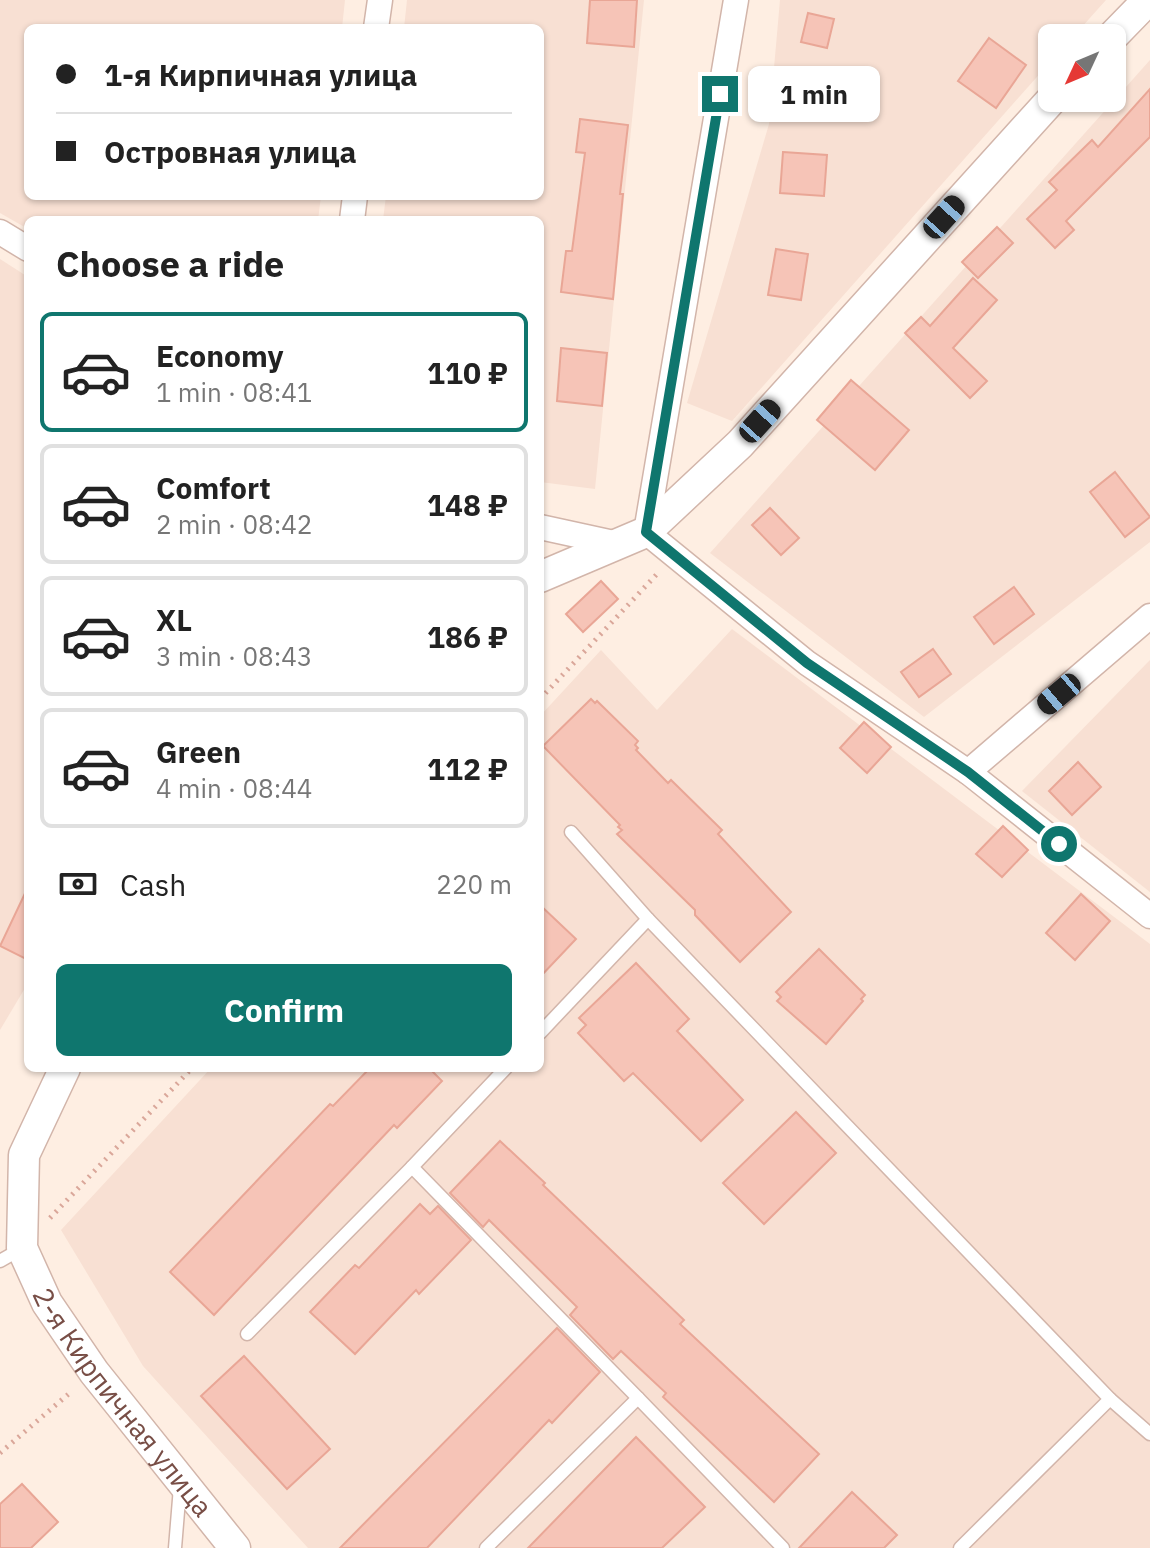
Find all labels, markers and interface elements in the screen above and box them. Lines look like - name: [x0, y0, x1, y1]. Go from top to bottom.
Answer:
- north arrow: [1038, 24, 1126, 112]
- map controls: [1038, 24, 1126, 112]
- text: 1-я Кирпичная улица: [104, 55, 417, 94]
- callout: 1 min: [748, 66, 880, 122]
- route end: [702, 76, 738, 112]
- text: 1 min: [780, 77, 848, 111]
- text: Островная улица: [104, 132, 357, 171]
- car: [919, 191, 969, 243]
- text: Choose a ride: [56, 240, 284, 287]
- icon: car: [60, 336, 132, 408]
- text: Economy: [156, 336, 284, 375]
- text: 110 ₽: [427, 353, 508, 392]
- text: 1 min · 08:41: [156, 375, 312, 409]
- car: [735, 395, 785, 447]
- icon: car: [60, 468, 132, 540]
- text: Comfort: [156, 468, 271, 507]
- text: 148 ₽: [427, 485, 508, 524]
- text: 2 min · 08:42: [156, 507, 312, 541]
- icon: car: [60, 600, 132, 672]
- text: XL: [156, 600, 192, 639]
- text: 186 ₽: [427, 617, 508, 656]
- text: 3 min · 08:43: [156, 639, 312, 673]
- car: [1033, 669, 1085, 719]
- icon: car: [60, 732, 132, 804]
- text: Green: [156, 732, 241, 771]
- text: 112 ₽: [427, 749, 508, 788]
- text: 4 min · 08:44: [156, 771, 312, 805]
- route start: [1041, 826, 1077, 862]
- icon: cash: [56, 862, 100, 906]
- text: Cash: [120, 865, 186, 904]
- text: 220 m: [436, 867, 512, 901]
- button: Confirm: [56, 964, 512, 1056]
- street label: 2-я Кирпичная улица: [24, 1281, 222, 1524]

